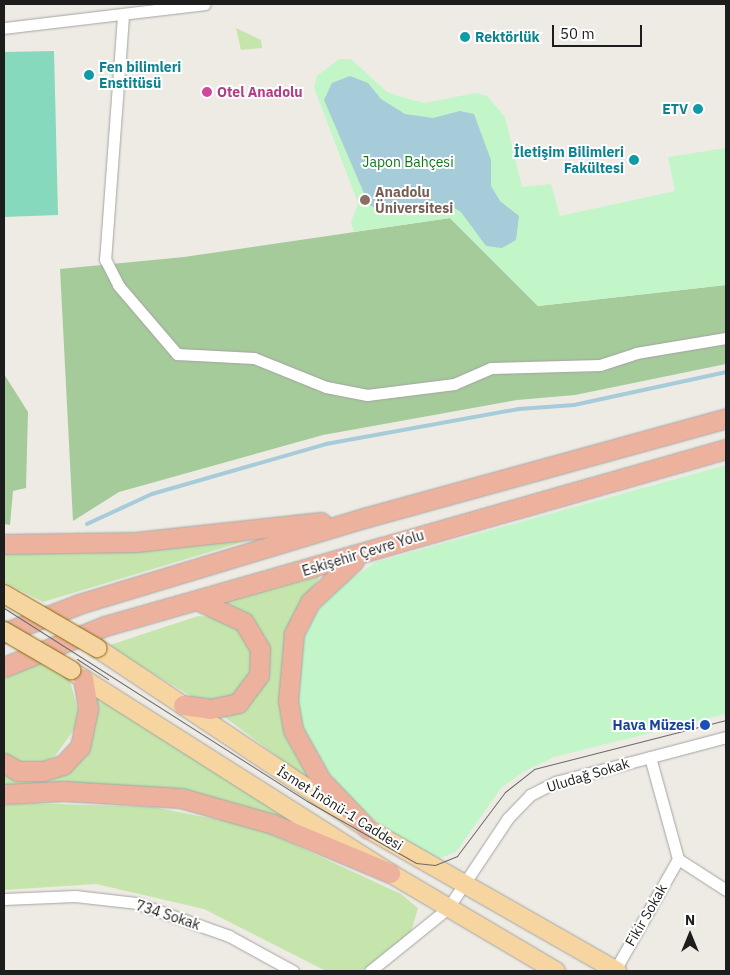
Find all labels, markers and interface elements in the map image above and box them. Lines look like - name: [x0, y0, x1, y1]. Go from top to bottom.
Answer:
- scale bar: [555, 15, 645, 47]
- text: 50 m: [560, 24, 595, 43]
- place label: Rektörlük: [475, 29, 540, 45]
- marker: Rektörlük: [459, 31, 471, 43]
- place label: Fen bilimleri Enstitüsü: [99, 59, 181, 92]
- marker: Fen bilimleri Enstitüsü: [83, 69, 95, 81]
- place label: Otel Anadolu: [217, 84, 303, 100]
- marker: Otel Anadolu: [201, 86, 213, 98]
- place label: ETV: [662, 101, 688, 117]
- marker: ETV: [692, 103, 704, 115]
- place label: İletişim Bilimleri Fakültesi: [514, 144, 624, 176]
- park label: Japon Bahçesi: [362, 154, 454, 170]
- marker: İletişim Bilimleri Fakültesi: [628, 154, 640, 166]
- place label: Anadolu Üniversitesi: [375, 184, 453, 216]
- marker: Anadolu Üniversitesi: [359, 194, 371, 206]
- street label: Eskişehir Çevre Yolu: [300, 526, 426, 580]
- place label: Hava Müzesi: [613, 717, 695, 733]
- marker: Hava Müzesi: [699, 719, 711, 731]
- street label: Uludağ Sokak: [545, 754, 631, 796]
- street label: İsmet İnönü-1 Caddesi: [274, 762, 406, 854]
- street label: Fikir Sokak: [622, 881, 670, 949]
- street label: 734 Sokak: [134, 897, 202, 933]
- north arrow: [665, 910, 715, 960]
- text: N: [685, 911, 695, 929]

